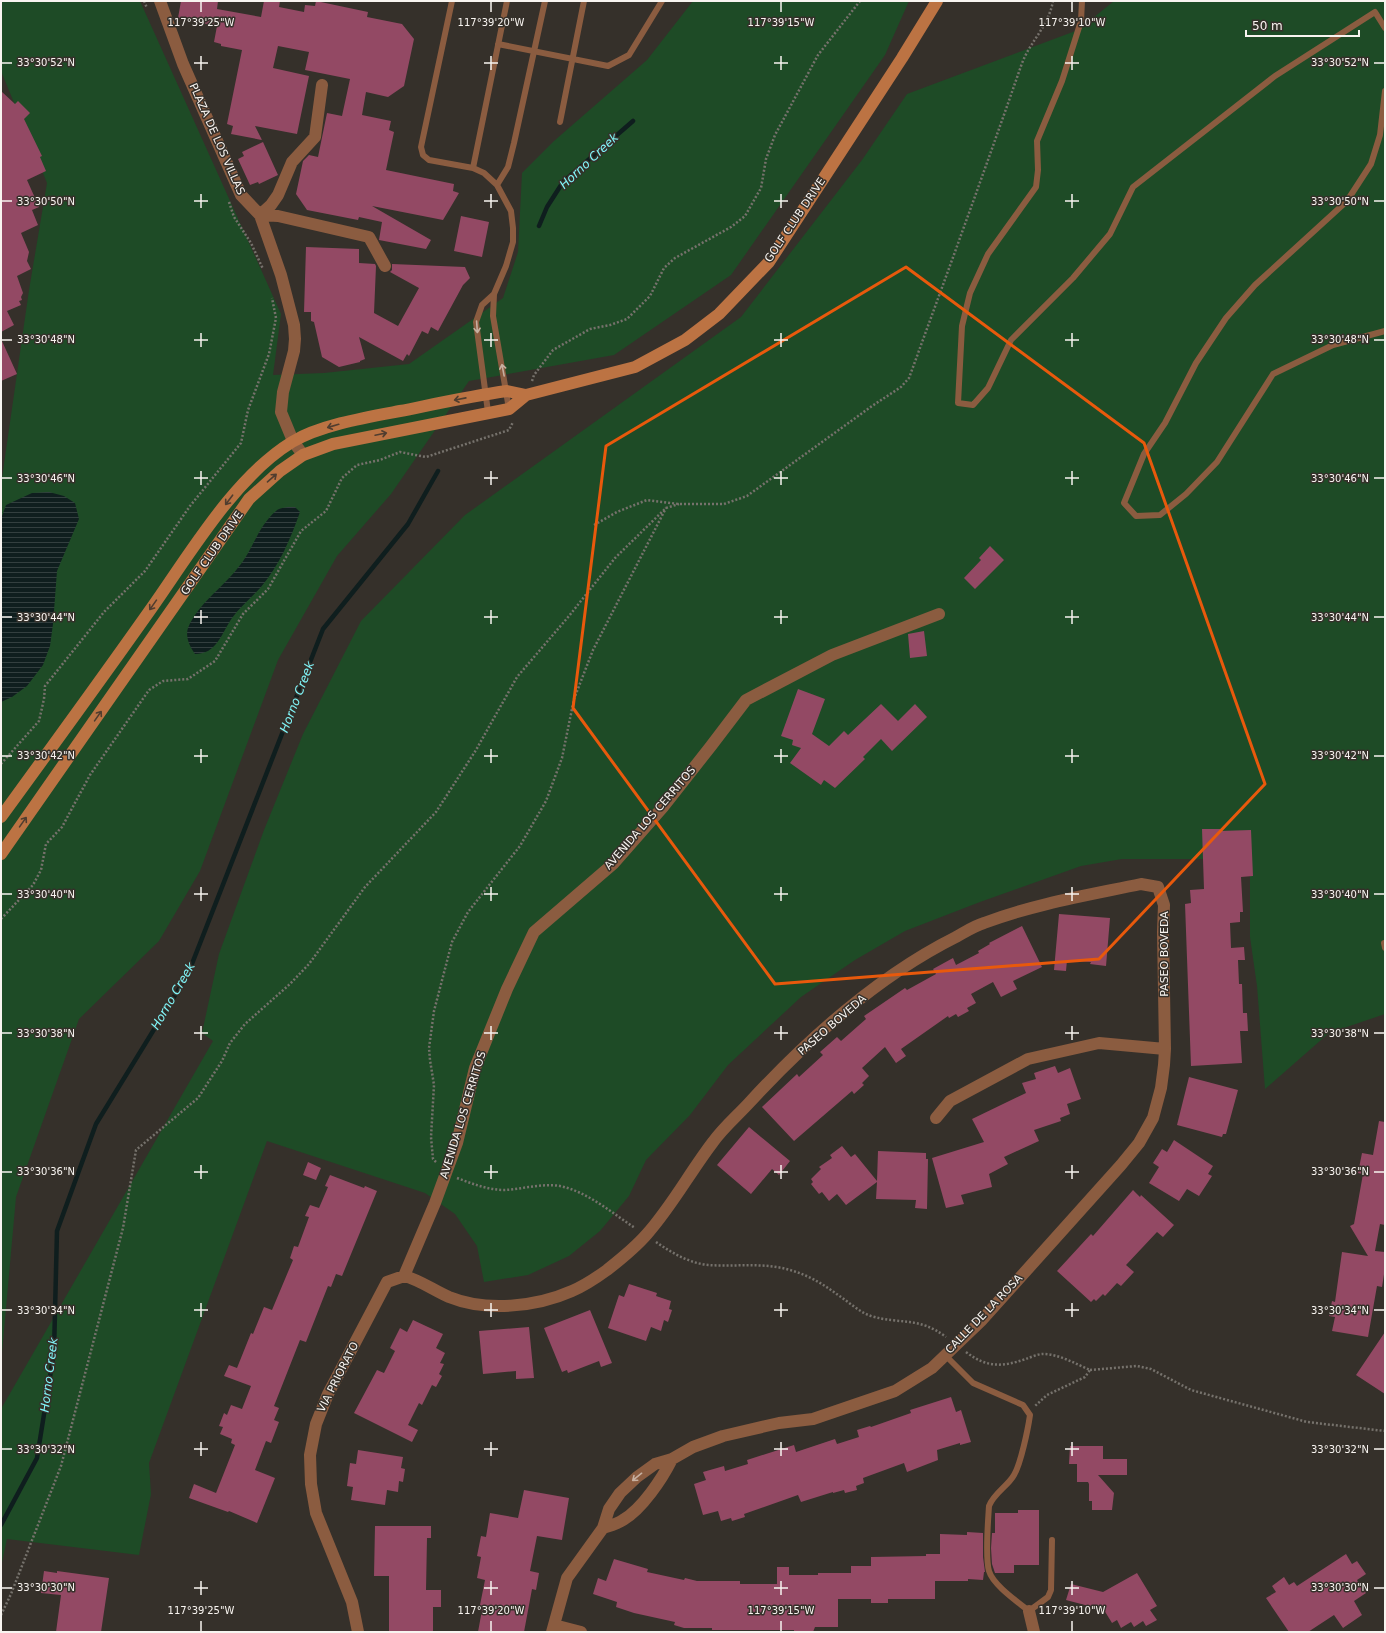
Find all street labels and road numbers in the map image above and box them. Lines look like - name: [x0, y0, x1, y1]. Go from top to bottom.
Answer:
- street label: PLAZA DE LOS VILLAS: [187, 81, 247, 197]
- street label: GOLF CLUB DRIVE: [762, 175, 828, 265]
- street label: GOLF CLUB DRIVE: [178, 509, 246, 597]
- street label: AVENIDA LOS CERRITOS: [602, 764, 698, 872]
- street label: PASEO BOVEDA: [1158, 911, 1171, 997]
- street label: PASEO BOVEDA: [795, 992, 869, 1058]
- street label: AVENIDA LOS CERRITOS: [437, 1050, 489, 1180]
- street label: CALLE DE LA ROSA: [943, 1271, 1026, 1356]
- street label: VIA PRIORATO: [315, 1339, 361, 1414]

